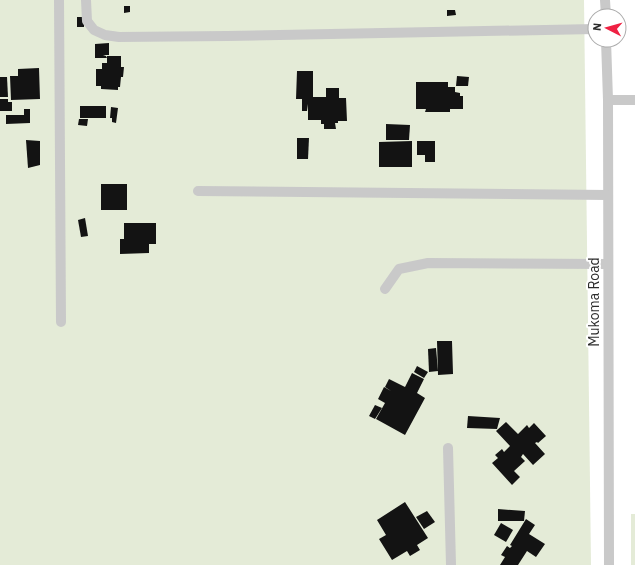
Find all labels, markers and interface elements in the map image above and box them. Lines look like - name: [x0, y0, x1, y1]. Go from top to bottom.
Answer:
- north arrow: [587, 8, 627, 48]
- text: N: [590, 22, 604, 32]
- street label: Mukoma Road: [585, 257, 603, 347]

